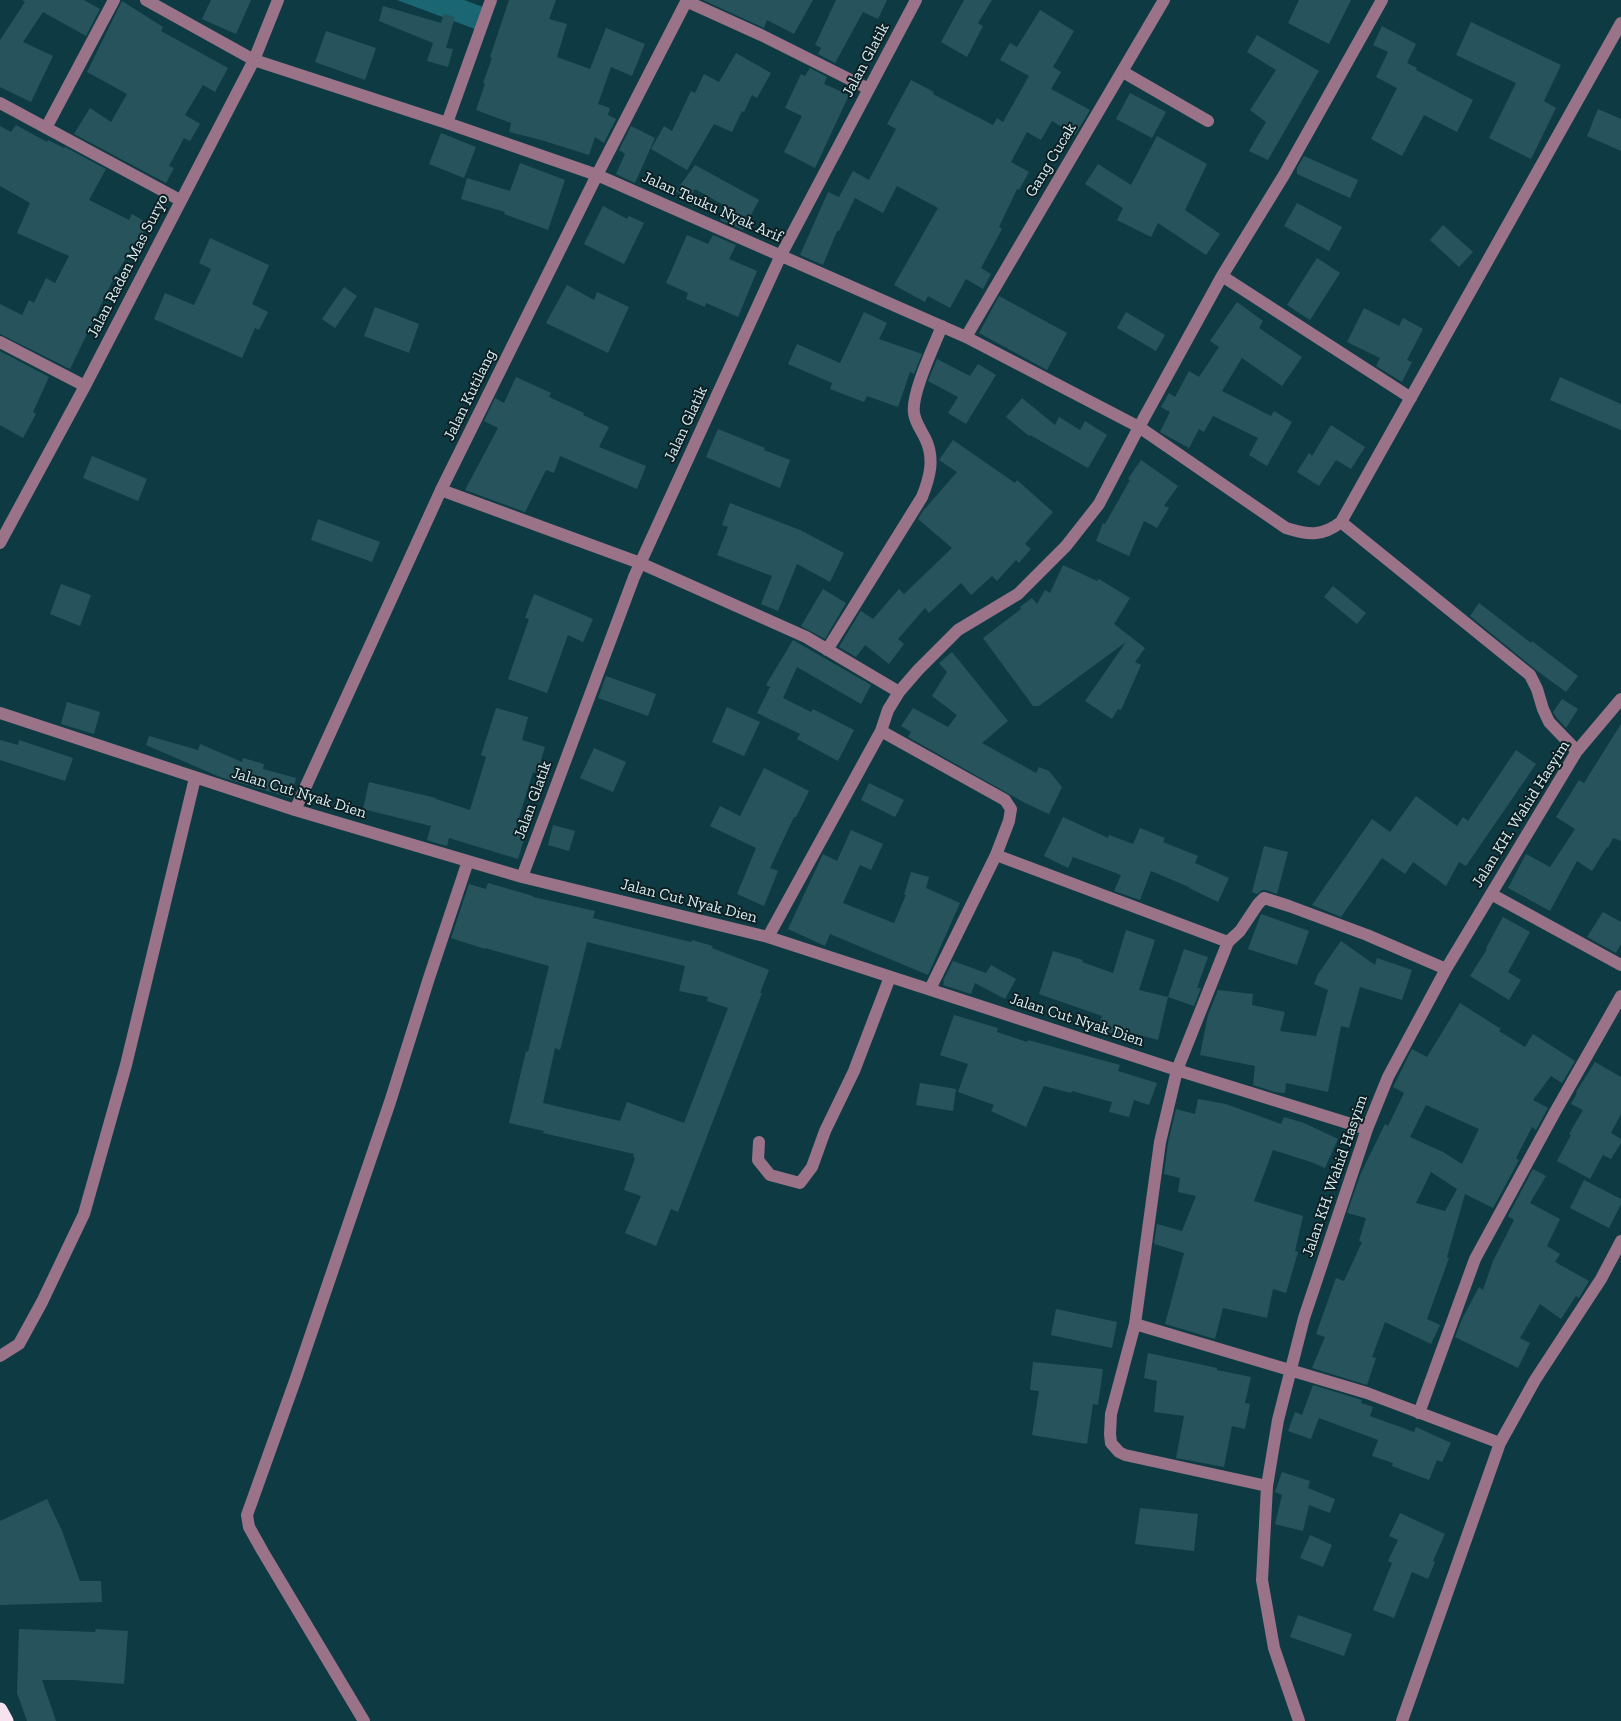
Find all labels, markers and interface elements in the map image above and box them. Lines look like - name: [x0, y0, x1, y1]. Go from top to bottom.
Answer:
- street label: Jalan Glatik: [838, 20, 894, 100]
- street label: Gang Cucak: [1021, 119, 1081, 201]
- street label: Jalan Teuku Nyak Arif: [639, 167, 785, 247]
- street label: Jalan Raden Mas Suryo: [83, 191, 173, 341]
- street label: Jalan Kutilang: [440, 346, 500, 444]
- street label: Jalan Glatik: [660, 383, 712, 465]
- street label: Jalan KH. Wahid Hasyim: [1468, 737, 1574, 891]
- street label: Jalan Glatik: [510, 759, 556, 841]
- street label: Jalan Cut Nyak Dien: [229, 763, 369, 823]
- street label: Jalan Cut Nyak Dien: [619, 875, 759, 927]
- street label: Jalan Cut Nyak Dien: [1008, 989, 1146, 1051]
- street label: Jalan KH. Wahid Hasyim: [1298, 1093, 1372, 1259]

